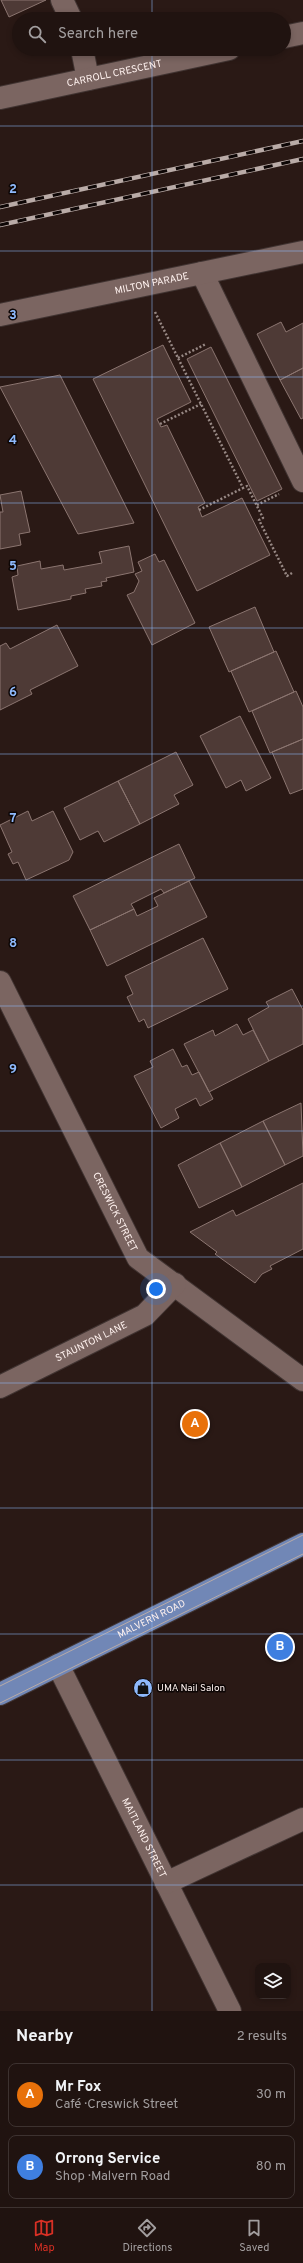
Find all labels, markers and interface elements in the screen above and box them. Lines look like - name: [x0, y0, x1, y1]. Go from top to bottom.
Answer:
- search box: [12, 12, 291, 56]
- icon: search: [26, 23, 48, 45]
- text: Search here: [58, 25, 138, 44]
- street label: CARROLL CRESCENT: [66, 57, 163, 90]
- text: 2: [9, 182, 17, 198]
- street label: MILTON PARADE: [114, 269, 190, 297]
- text: 3: [9, 308, 17, 324]
- text: 4: [9, 433, 17, 449]
- text: 5: [9, 559, 17, 575]
- text: 6: [9, 685, 17, 701]
- text: 7: [10, 811, 17, 827]
- text: 8: [9, 936, 17, 952]
- text: 9: [9, 1062, 17, 1078]
- street label: CRESWICK STREET: [90, 1170, 140, 1254]
- your location: [146, 1279, 166, 1299]
- street label: STAUNTON LANE: [53, 1318, 129, 1365]
- pin: A: [182, 1409, 208, 1439]
- street label: MALVERN ROAD: [115, 1597, 188, 1641]
- pin: B: [267, 1632, 293, 1662]
- shop icon: UMA Nail Salon: [132, 1677, 154, 1699]
- place label: UMA Nail Salon: [157, 1682, 225, 1695]
- street label: MAITLAND STREET: [119, 1796, 169, 1880]
- map controls: [255, 1963, 291, 1999]
- button: layers: [255, 1963, 291, 1999]
- text: Nearby: [16, 2026, 73, 2048]
- text: 2 results: [237, 2029, 287, 2045]
- text: Mr Fox: [55, 2078, 101, 2097]
- text: A: [25, 2087, 35, 2103]
- text: 30 m: [256, 2087, 286, 2103]
- text: Café · Creswick Street: [55, 2097, 178, 2113]
- text: Orrong Service: [55, 2150, 160, 2169]
- text: B: [26, 2159, 34, 2175]
- text: 80 m: [256, 2159, 286, 2175]
- text: Shop · Malvern Road: [55, 2169, 170, 2185]
- tab: Map: [33, 2217, 55, 2255]
- tab: Directions: [122, 2217, 172, 2255]
- tab: Saved: [239, 2217, 270, 2255]

